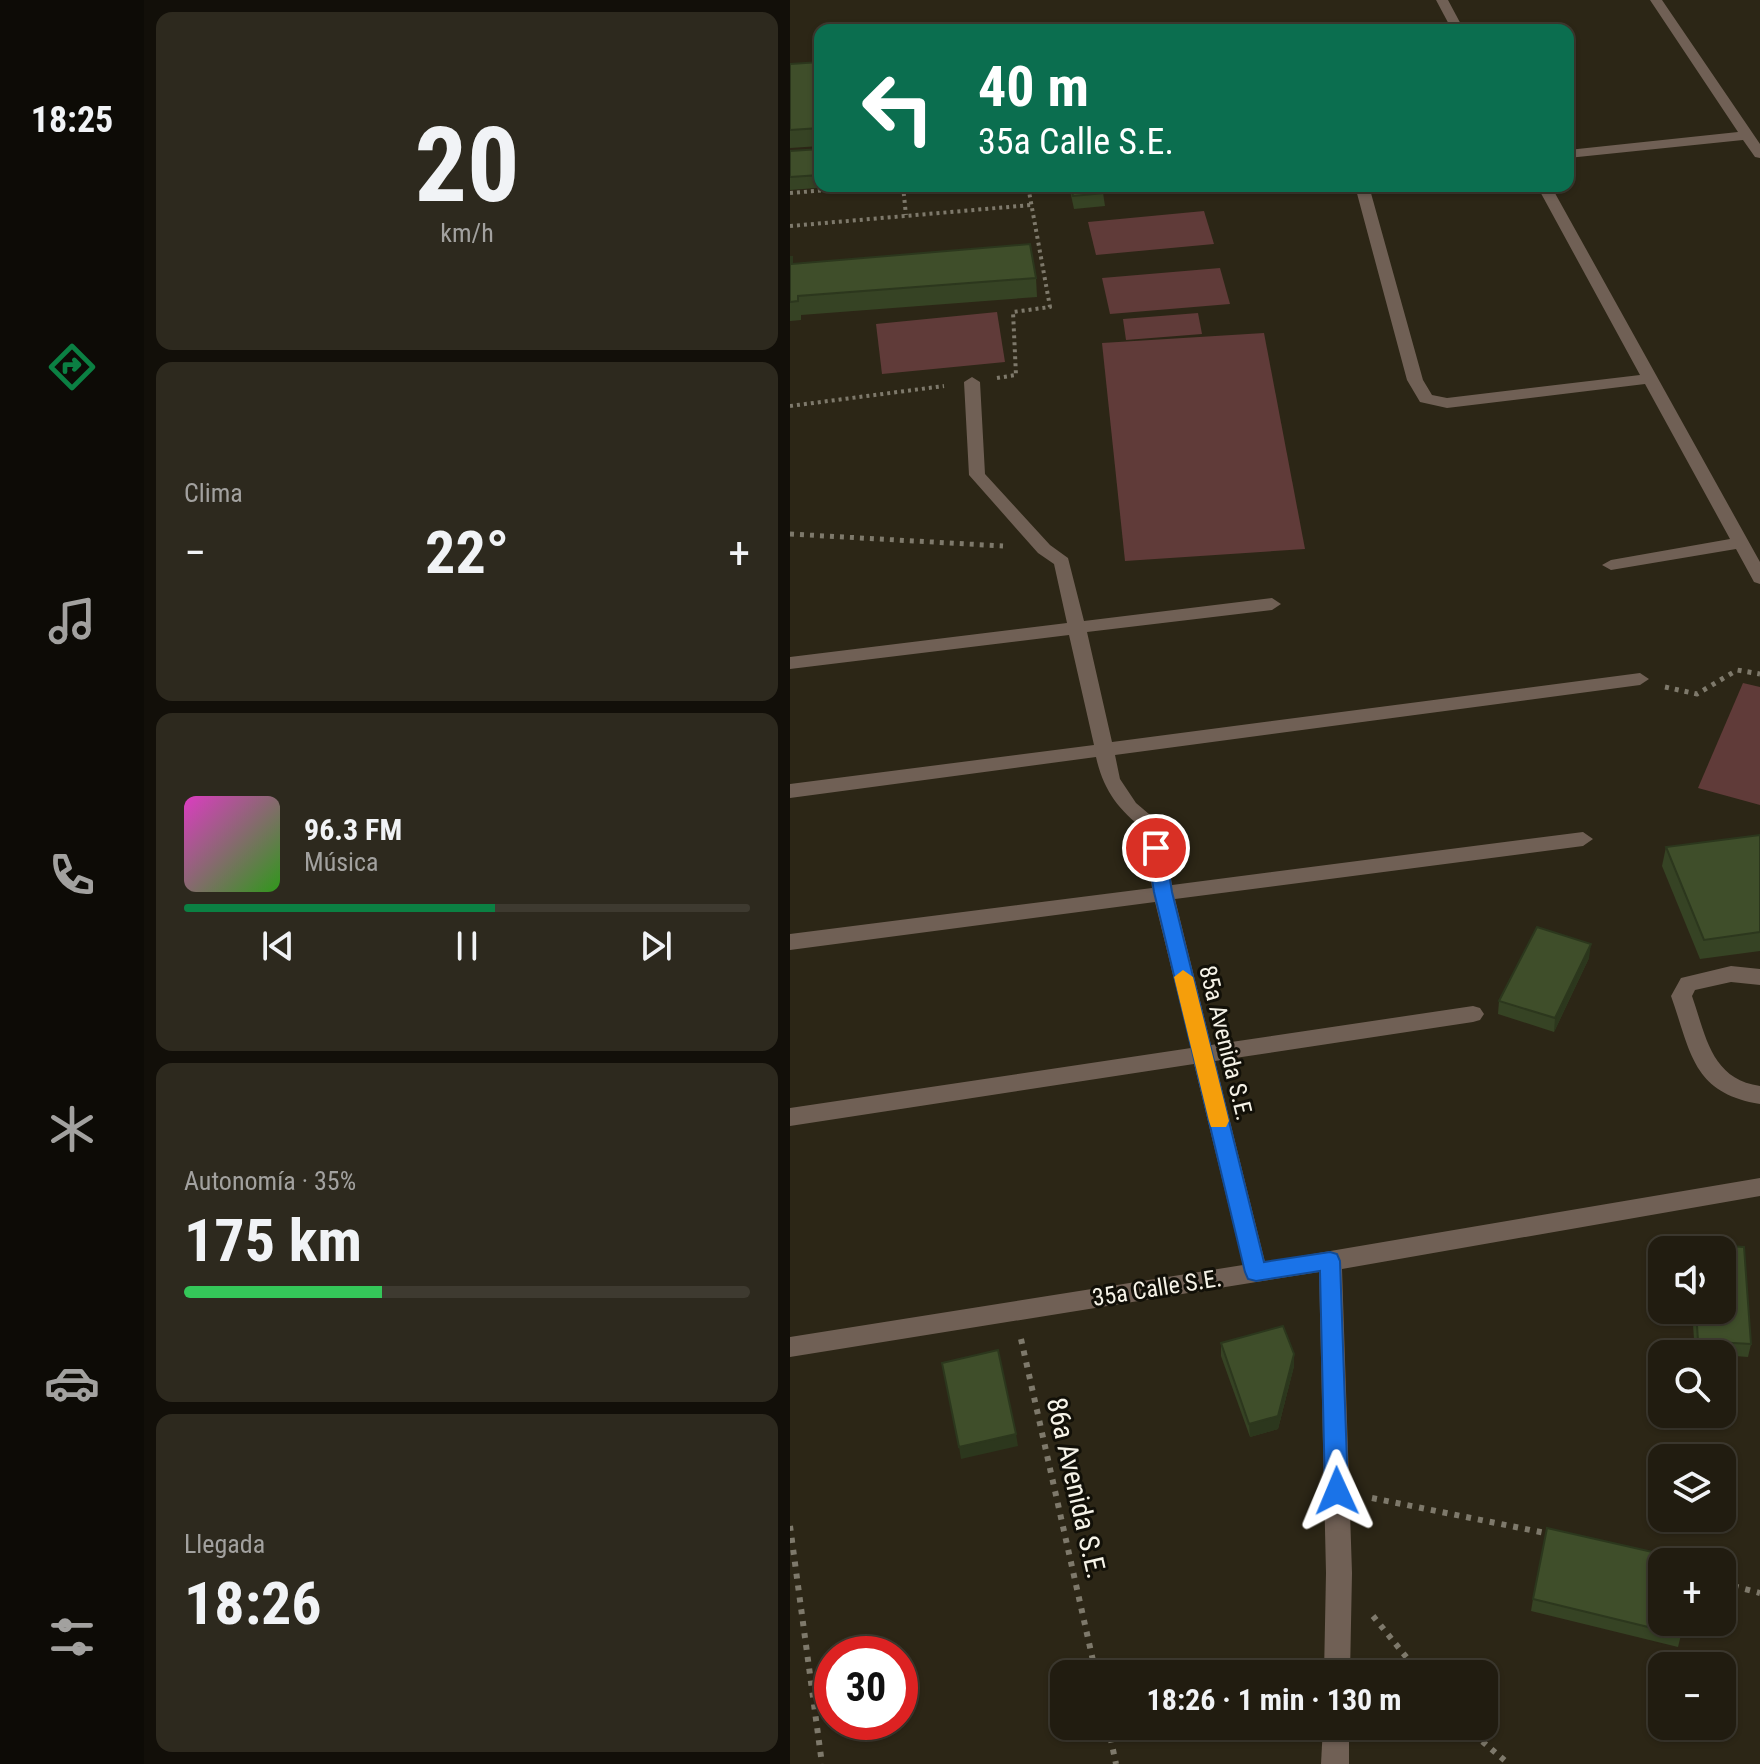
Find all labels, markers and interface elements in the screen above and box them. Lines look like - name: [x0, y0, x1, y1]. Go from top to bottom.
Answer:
- text: 40 m: [978, 54, 1089, 120]
- icon: left: [846, 56, 950, 160]
- text: 18:25: [31, 99, 113, 141]
- text: 20: [414, 105, 520, 226]
- text: 35a Calle S.E.: [978, 121, 1174, 163]
- text: km/h: [440, 218, 494, 248]
- icon: directions: [44, 339, 100, 395]
- text: Clima: [184, 478, 243, 508]
- text: 22°: [425, 517, 509, 588]
- text: −: [184, 527, 206, 579]
- text: +: [728, 527, 750, 579]
- icon: music: [44, 593, 100, 649]
- text: 96.3 FM: [304, 812, 402, 847]
- pin: [1122, 814, 1190, 882]
- icon: arrive: [1134, 826, 1178, 870]
- icon: phone: [44, 847, 100, 903]
- text: Música: [304, 847, 379, 877]
- icon: previous: [256, 924, 300, 968]
- icon: pause: [445, 924, 489, 968]
- icon: next: [634, 924, 678, 968]
- street label: 85a Avenida S.E.: [1193, 963, 1259, 1123]
- icon: climate: [44, 1101, 100, 1157]
- text: Autonomía · 35%: [184, 1166, 356, 1196]
- text: 175 km: [184, 1205, 362, 1276]
- map controls: [1648, 1236, 1736, 1740]
- button: sound: [1648, 1236, 1736, 1324]
- street label: 35a Calle S.E.: [1090, 1264, 1224, 1312]
- button: search: [1648, 1340, 1736, 1428]
- icon: car: [44, 1355, 100, 1411]
- street label: 86a Avenida S.E.: [1040, 1394, 1113, 1582]
- button: layers: [1648, 1444, 1736, 1532]
- position arrow: [1295, 1449, 1379, 1533]
- text: Llegada: [184, 1529, 265, 1559]
- button: +: [1648, 1548, 1736, 1636]
- text: 18:26: [184, 1568, 322, 1639]
- icon: filters: [44, 1609, 100, 1665]
- speed limit sign: 30: [814, 1636, 918, 1740]
- button: −: [1648, 1652, 1736, 1740]
- text: 18:26 · 1 min · 130 m: [1147, 1682, 1401, 1717]

